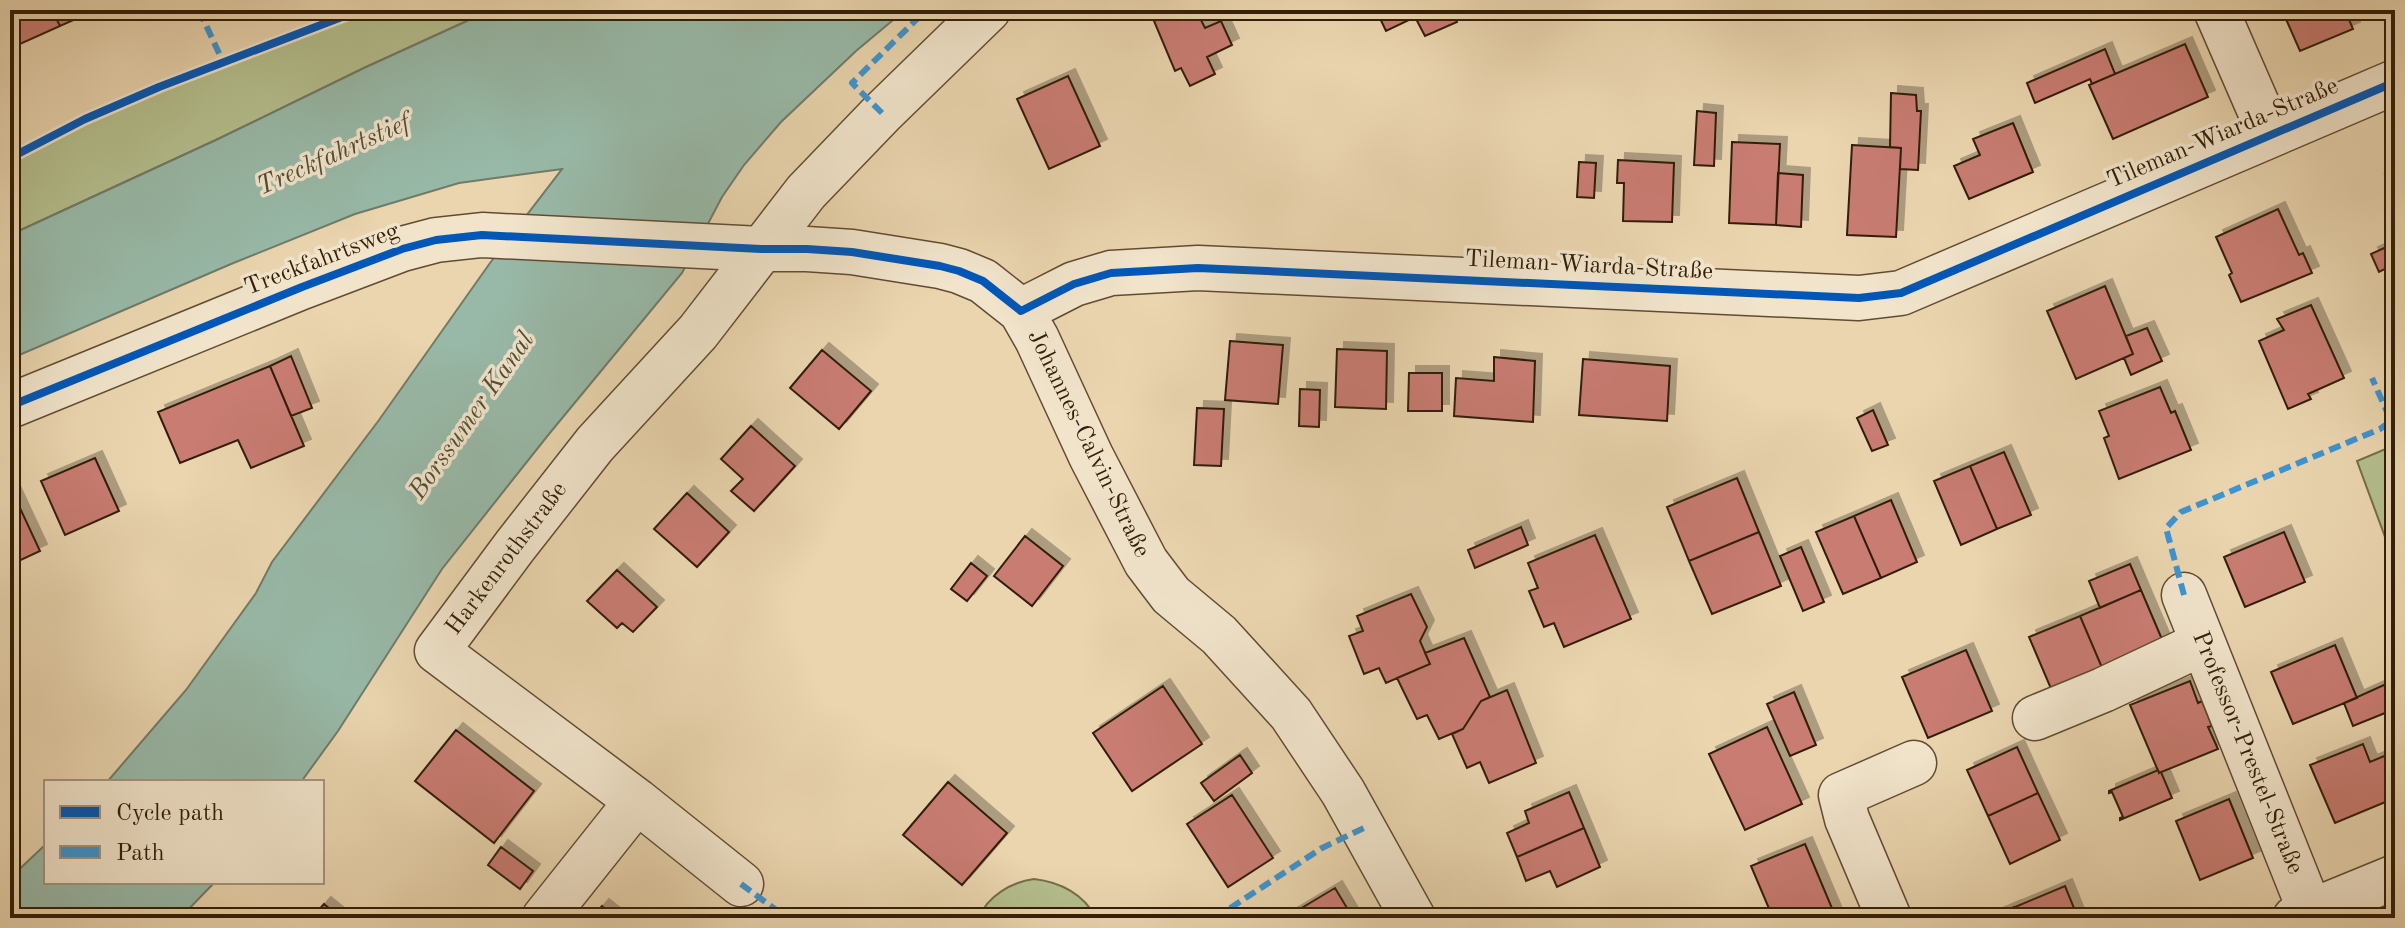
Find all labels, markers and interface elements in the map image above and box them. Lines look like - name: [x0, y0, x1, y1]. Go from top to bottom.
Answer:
- street label: Tileman-Wiarda-Straße: [2104, 74, 2342, 194]
- water label: Treckfahrtstief: [253, 108, 419, 201]
- street label: Treckfahrtsweg: [241, 219, 403, 301]
- street label: Tileman-Wiarda-Straße: [1464, 248, 1714, 284]
- street label: Johannes-Calvin-Straße: [1022, 326, 1154, 562]
- water label: Borssumer Kanal: [404, 327, 540, 505]
- street label: Harkenrothstraße: [442, 478, 572, 640]
- street label: Professor-Prestel-Straße: [2187, 628, 2307, 878]
- legend: [44, 780, 324, 884]
- text: Cycle path: [116, 802, 224, 826]
- text: Path: [116, 842, 165, 866]

